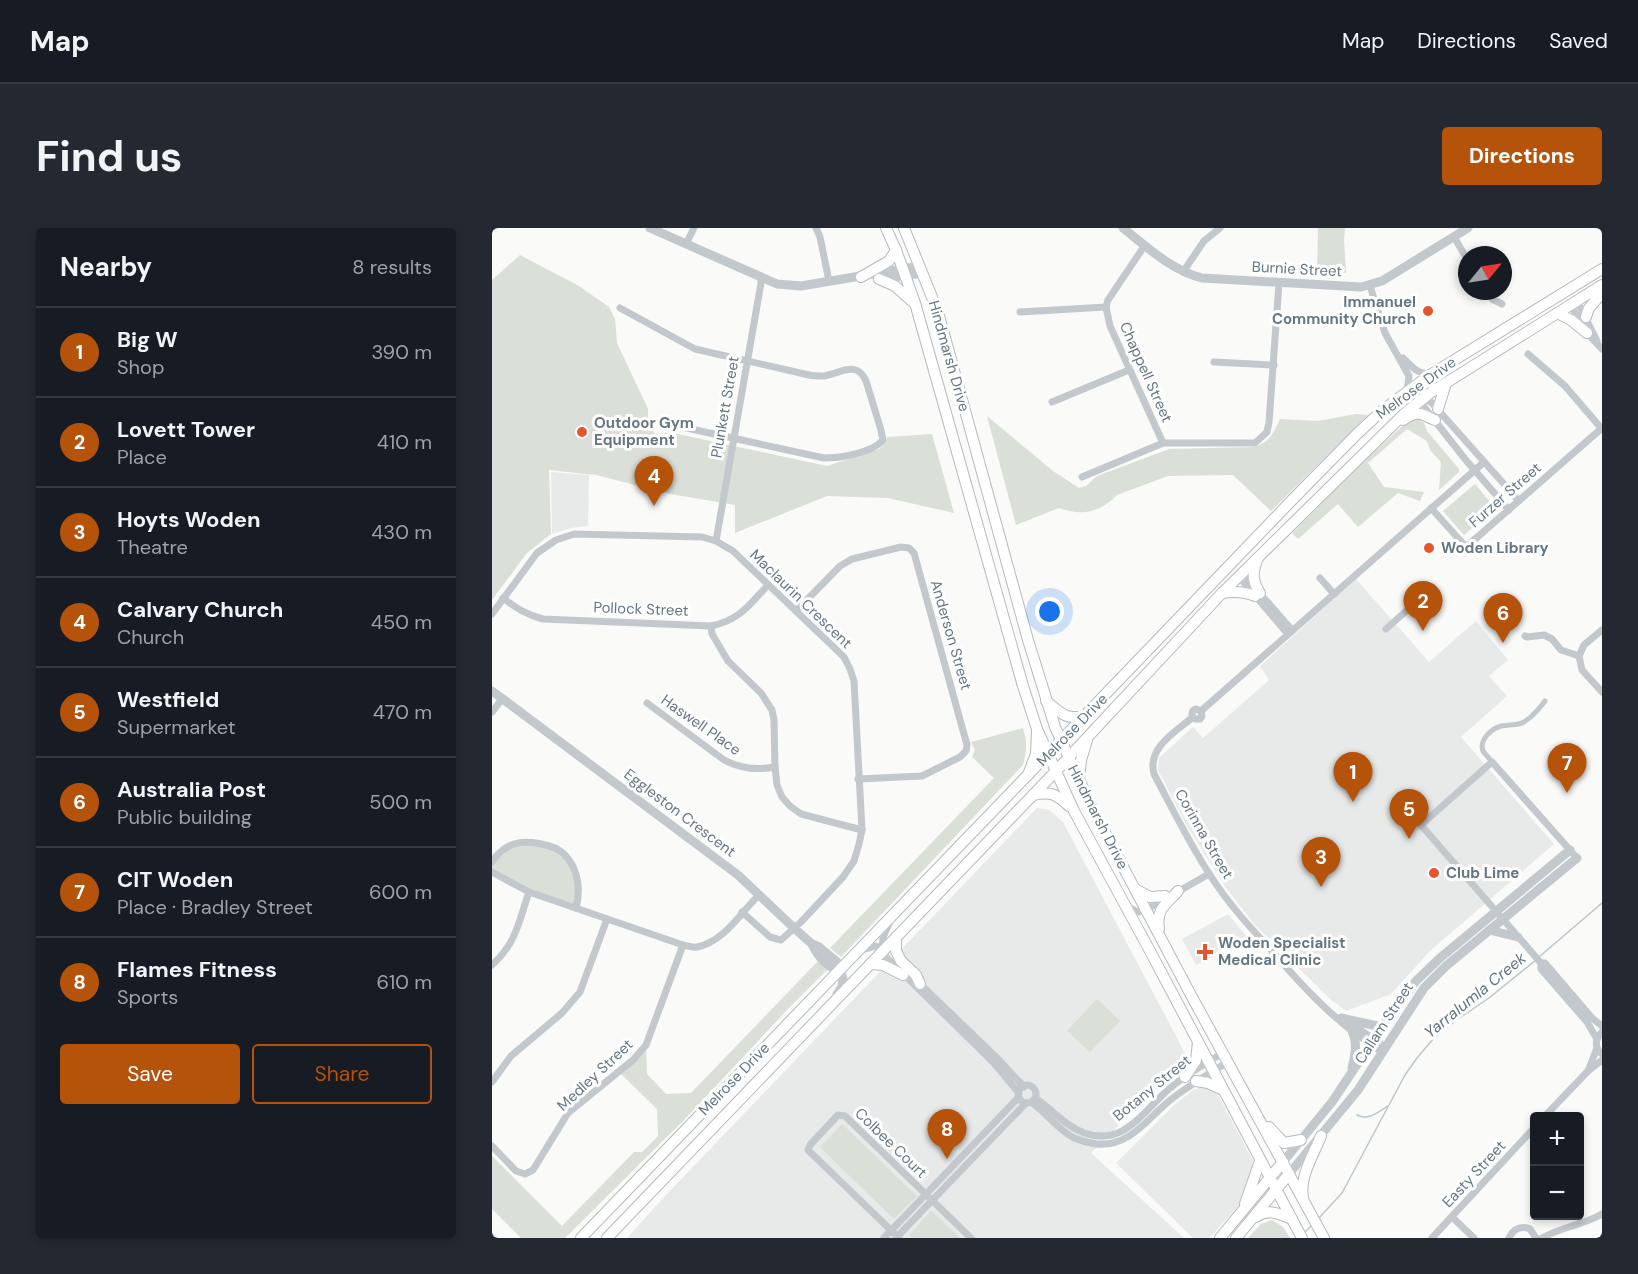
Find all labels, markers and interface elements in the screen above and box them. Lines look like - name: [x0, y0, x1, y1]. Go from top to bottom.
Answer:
- text: Map: [30, 23, 90, 60]
- text: Map: [1342, 27, 1384, 55]
- text: Directions: [1417, 27, 1516, 55]
- text: Saved: [1549, 27, 1608, 55]
- button: Directions: [1442, 127, 1602, 185]
- text: Find us: [36, 129, 182, 184]
- north arrow: [1458, 246, 1512, 300]
- text: Nearby: [60, 250, 152, 284]
- text: 8 results: [352, 254, 432, 280]
- street label: Burnie Street: [1251, 257, 1343, 281]
- place label: Immanuel Community Church: [1272, 292, 1416, 329]
- street label: Hindmarsh Drive: [924, 298, 974, 414]
- marker: Immanuel Community Church: [1421, 304, 1435, 318]
- street label: Chappell Street: [1115, 319, 1177, 426]
- text: Big W: [117, 325, 178, 354]
- text: 1: [76, 339, 83, 365]
- text: 390 m: [371, 339, 432, 365]
- street label: Melrose Drive: [1372, 352, 1460, 424]
- text: Shop: [117, 354, 164, 380]
- street label: Plunkett Street: [706, 355, 744, 459]
- place label: Outdoor Gym Equipment: [594, 413, 694, 450]
- text: Lovett Tower: [117, 415, 255, 444]
- marker: Outdoor Gym Equipment: [575, 425, 589, 439]
- text: 2: [74, 429, 85, 455]
- text: 410 m: [377, 429, 432, 455]
- text: Place: [117, 444, 167, 470]
- pin: 4: [634, 456, 674, 506]
- street label: Furzer Street: [1465, 458, 1545, 532]
- text: Hoyts Woden: [117, 505, 261, 534]
- text: 3: [73, 519, 86, 545]
- text: 430 m: [371, 519, 432, 545]
- text: Theatre: [117, 534, 188, 560]
- place label: Woden Library: [1441, 538, 1549, 558]
- marker: Woden Library: [1422, 541, 1436, 555]
- street label: Maclaurin Crescent: [746, 545, 857, 653]
- street label: Anderson Street: [926, 578, 976, 692]
- pin: 2: [1404, 582, 1442, 631]
- pin: 6: [1484, 594, 1522, 643]
- text: Calvary Church: [117, 595, 283, 624]
- street label: Pollock Street: [593, 597, 689, 621]
- your location: [1035, 597, 1064, 626]
- text: 4: [73, 609, 86, 635]
- text: 450 m: [371, 609, 432, 635]
- text: Church: [117, 624, 184, 650]
- text: Westfield: [117, 685, 219, 714]
- street label: Melrose Drive: [1032, 689, 1112, 771]
- street label: Haswell Place: [657, 690, 745, 760]
- text: 5: [73, 699, 86, 725]
- text: 470 m: [373, 699, 432, 725]
- text: Supermarket: [117, 714, 236, 740]
- pin: 7: [1548, 744, 1586, 793]
- pin: 1: [1334, 752, 1372, 802]
- street label: Hindmarsh Drive: [1063, 761, 1133, 873]
- street label: Eggleston Crescent: [620, 764, 740, 862]
- text: Australia Post: [117, 775, 266, 804]
- street label: Corinna Street: [1170, 785, 1238, 883]
- text: 6: [73, 789, 86, 815]
- text: 500 m: [369, 789, 432, 815]
- pin: 5: [1390, 790, 1428, 839]
- text: Public building: [117, 804, 252, 830]
- pin: 3: [1302, 838, 1340, 887]
- place label: Club Lime: [1446, 863, 1519, 883]
- text: CIT Woden: [117, 865, 233, 894]
- marker: Club Lime: [1427, 866, 1441, 880]
- text: 7: [74, 879, 85, 905]
- text: 600 m: [369, 879, 432, 905]
- text: Place · Bradley Street: [117, 894, 313, 920]
- place label: Woden Specialist Medical Clinic: [1218, 933, 1346, 970]
- marker: Woden Specialist Medical Clinic: [1196, 943, 1214, 961]
- water label: Yarralumla Creek: [1420, 947, 1531, 1043]
- text: Flames Fitness: [117, 955, 277, 984]
- text: 8: [73, 969, 86, 995]
- text: 610 m: [376, 969, 432, 995]
- street label: Callam Street: [1350, 978, 1418, 1068]
- text: Sports: [117, 984, 178, 1010]
- street label: Medley Street: [553, 1035, 637, 1115]
- street label: Melrose Drive: [694, 1038, 774, 1120]
- button: Save: [60, 1044, 240, 1104]
- button: Share: [252, 1044, 432, 1104]
- street label: Botany Street: [1109, 1050, 1195, 1126]
- street label: Colbee Court: [851, 1103, 932, 1183]
- pin: 8: [928, 1110, 966, 1159]
- map controls: [1530, 1112, 1584, 1220]
- button: +: [1530, 1112, 1584, 1166]
- street label: Easty Street: [1438, 1136, 1510, 1212]
- button: −: [1530, 1166, 1584, 1220]

